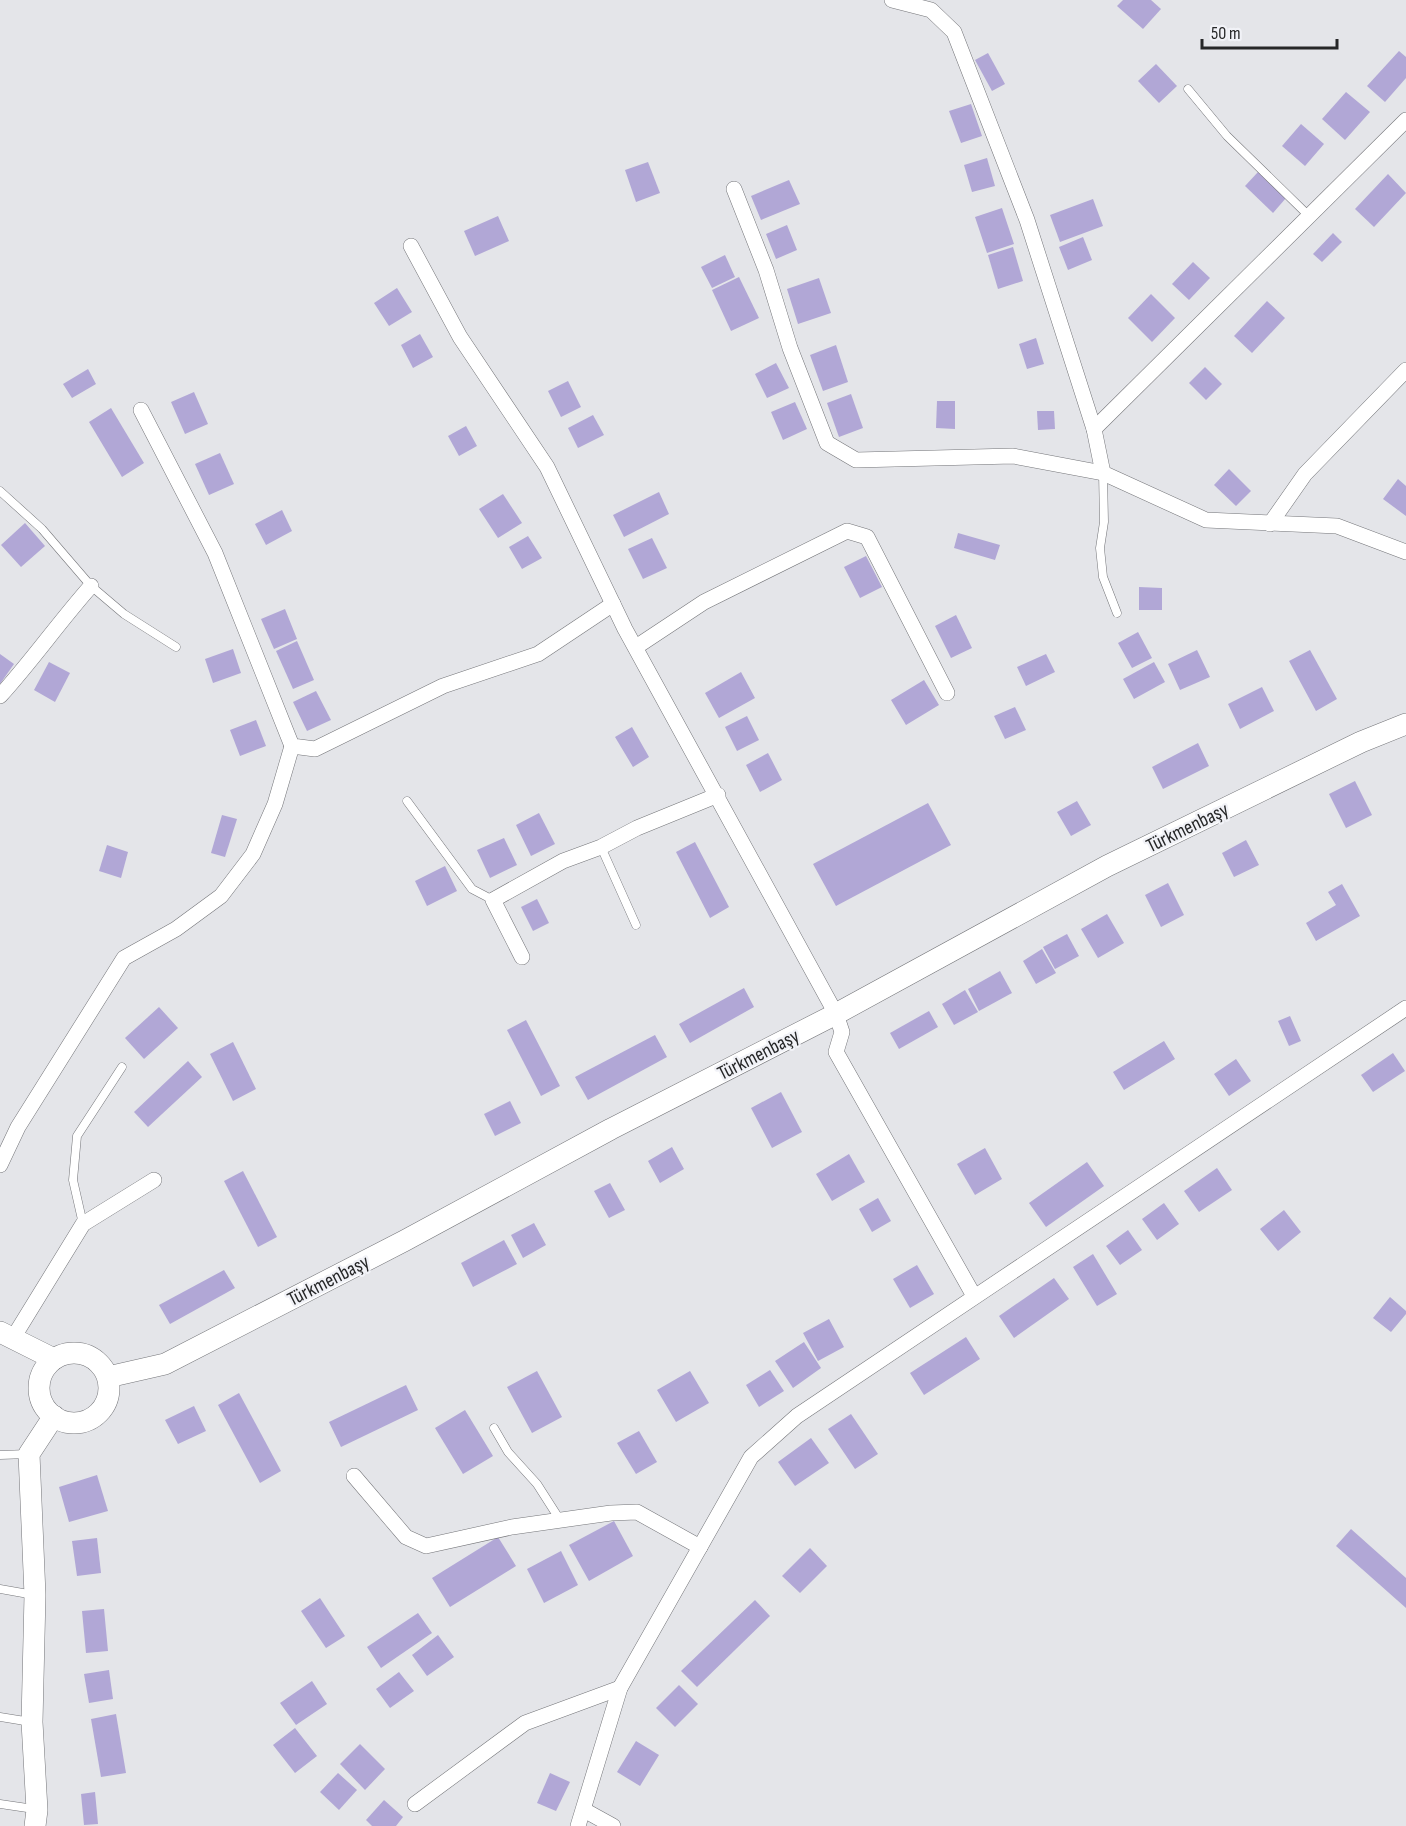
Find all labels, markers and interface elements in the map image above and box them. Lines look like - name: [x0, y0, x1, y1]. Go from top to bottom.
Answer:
- scale bar: [1202, 12, 1337, 50]
- text: 50 m: [1211, 23, 1241, 44]
- street label: Türkmenbaşy: [1142, 798, 1233, 858]
- street label: Türkmenbaşy: [713, 1024, 804, 1086]
- street label: Türkmenbaşy: [283, 1250, 374, 1312]

